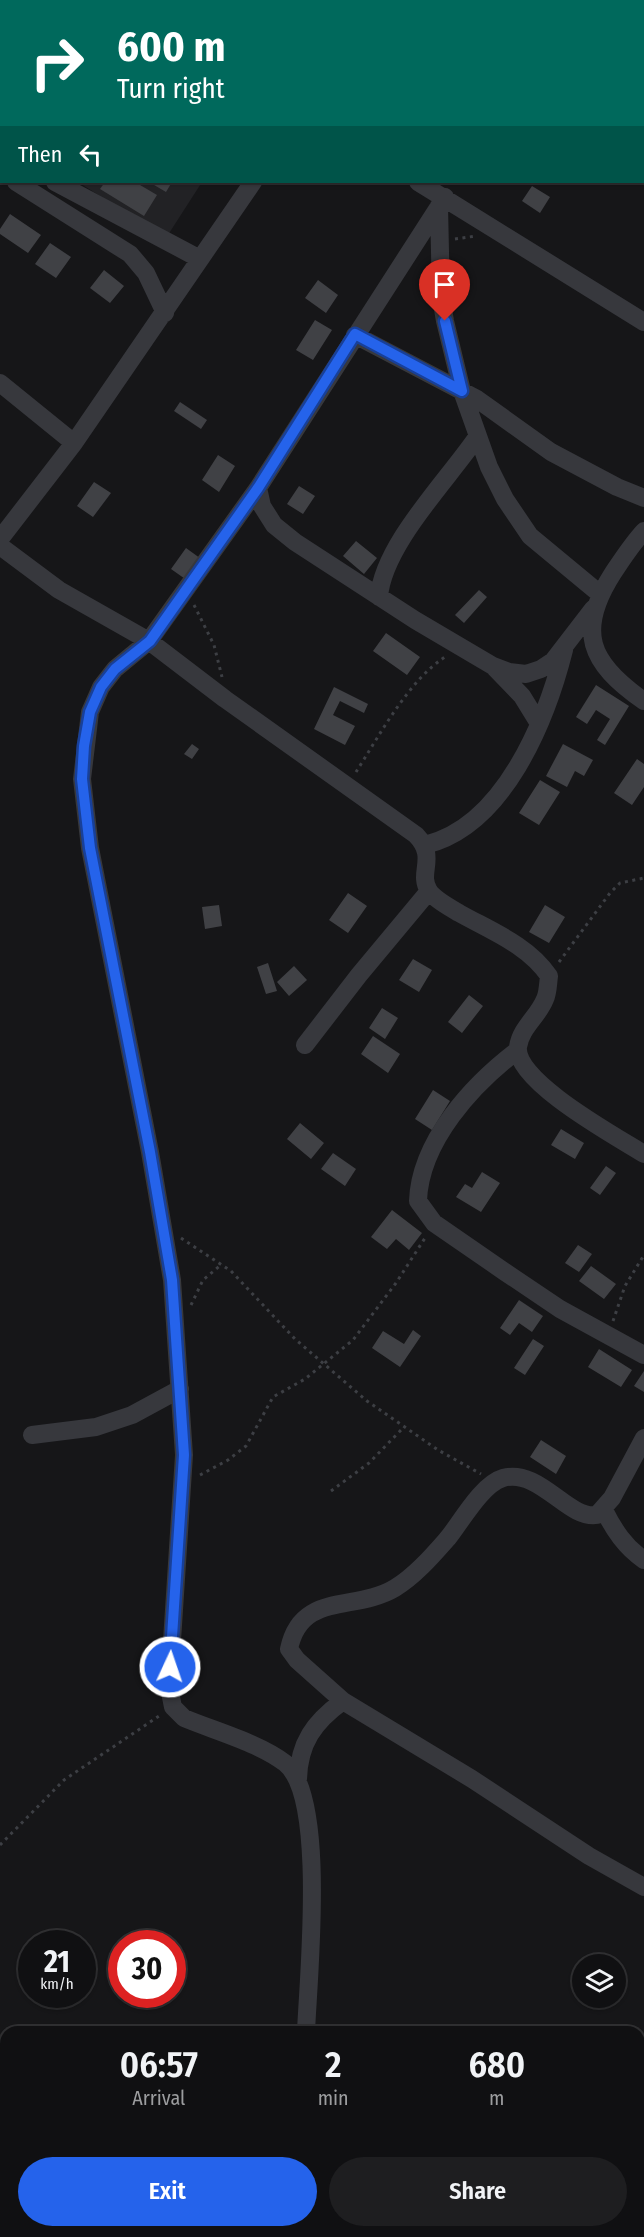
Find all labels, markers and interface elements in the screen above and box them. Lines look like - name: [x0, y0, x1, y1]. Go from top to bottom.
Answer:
- text: 600 m: [117, 22, 226, 72]
- icon: right: [18, 24, 96, 102]
- text: Turn right: [117, 73, 225, 105]
- icon: left: [74, 138, 107, 171]
- text: Then: [18, 141, 62, 168]
- pin: [419, 259, 470, 321]
- icon: arrive: [428, 268, 461, 301]
- position arrow: [138, 1635, 202, 1699]
- speed limit sign: 30: [108, 1930, 186, 2008]
- text: 21: [44, 1944, 70, 1980]
- map controls: [572, 1954, 626, 2008]
- button: layers: [572, 1954, 626, 2008]
- text: km/h: [40, 1975, 74, 1993]
- text: 06:57: [120, 2043, 198, 2087]
- text: 2: [325, 2043, 341, 2087]
- text: 680: [468, 2043, 525, 2087]
- text: Arrival: [132, 2086, 185, 2110]
- text: min: [318, 2086, 349, 2110]
- text: m: [489, 2086, 504, 2110]
- button: Exit: [18, 2157, 317, 2226]
- button: Share: [329, 2157, 627, 2226]

